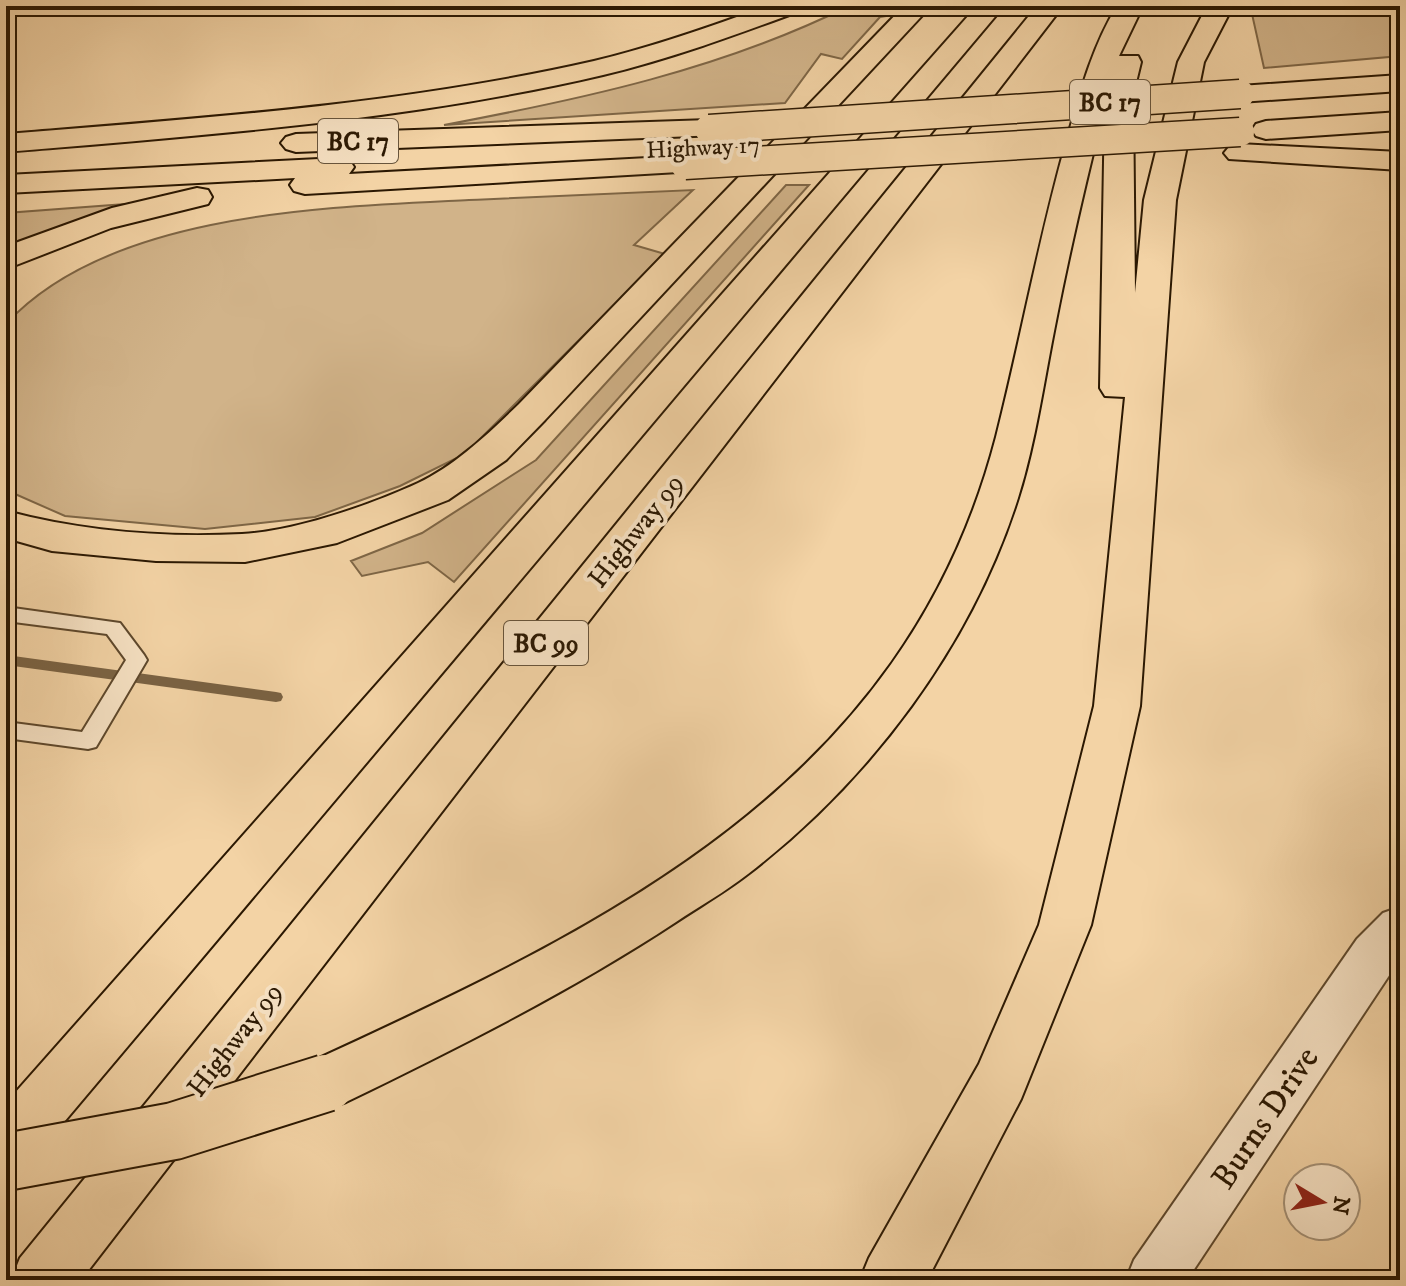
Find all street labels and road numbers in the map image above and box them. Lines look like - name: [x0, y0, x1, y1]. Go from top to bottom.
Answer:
- road number: BC 17: [1070, 80, 1150, 124]
- road number: BC 17: [318, 119, 398, 163]
- street label: Highway 17: [645, 130, 761, 166]
- street label: Highway 99: [581, 467, 692, 595]
- road number: BC 99: [504, 621, 588, 665]
- street label: Highway 99: [180, 976, 291, 1104]
- street label: Burns Drive: [1203, 1039, 1329, 1197]

